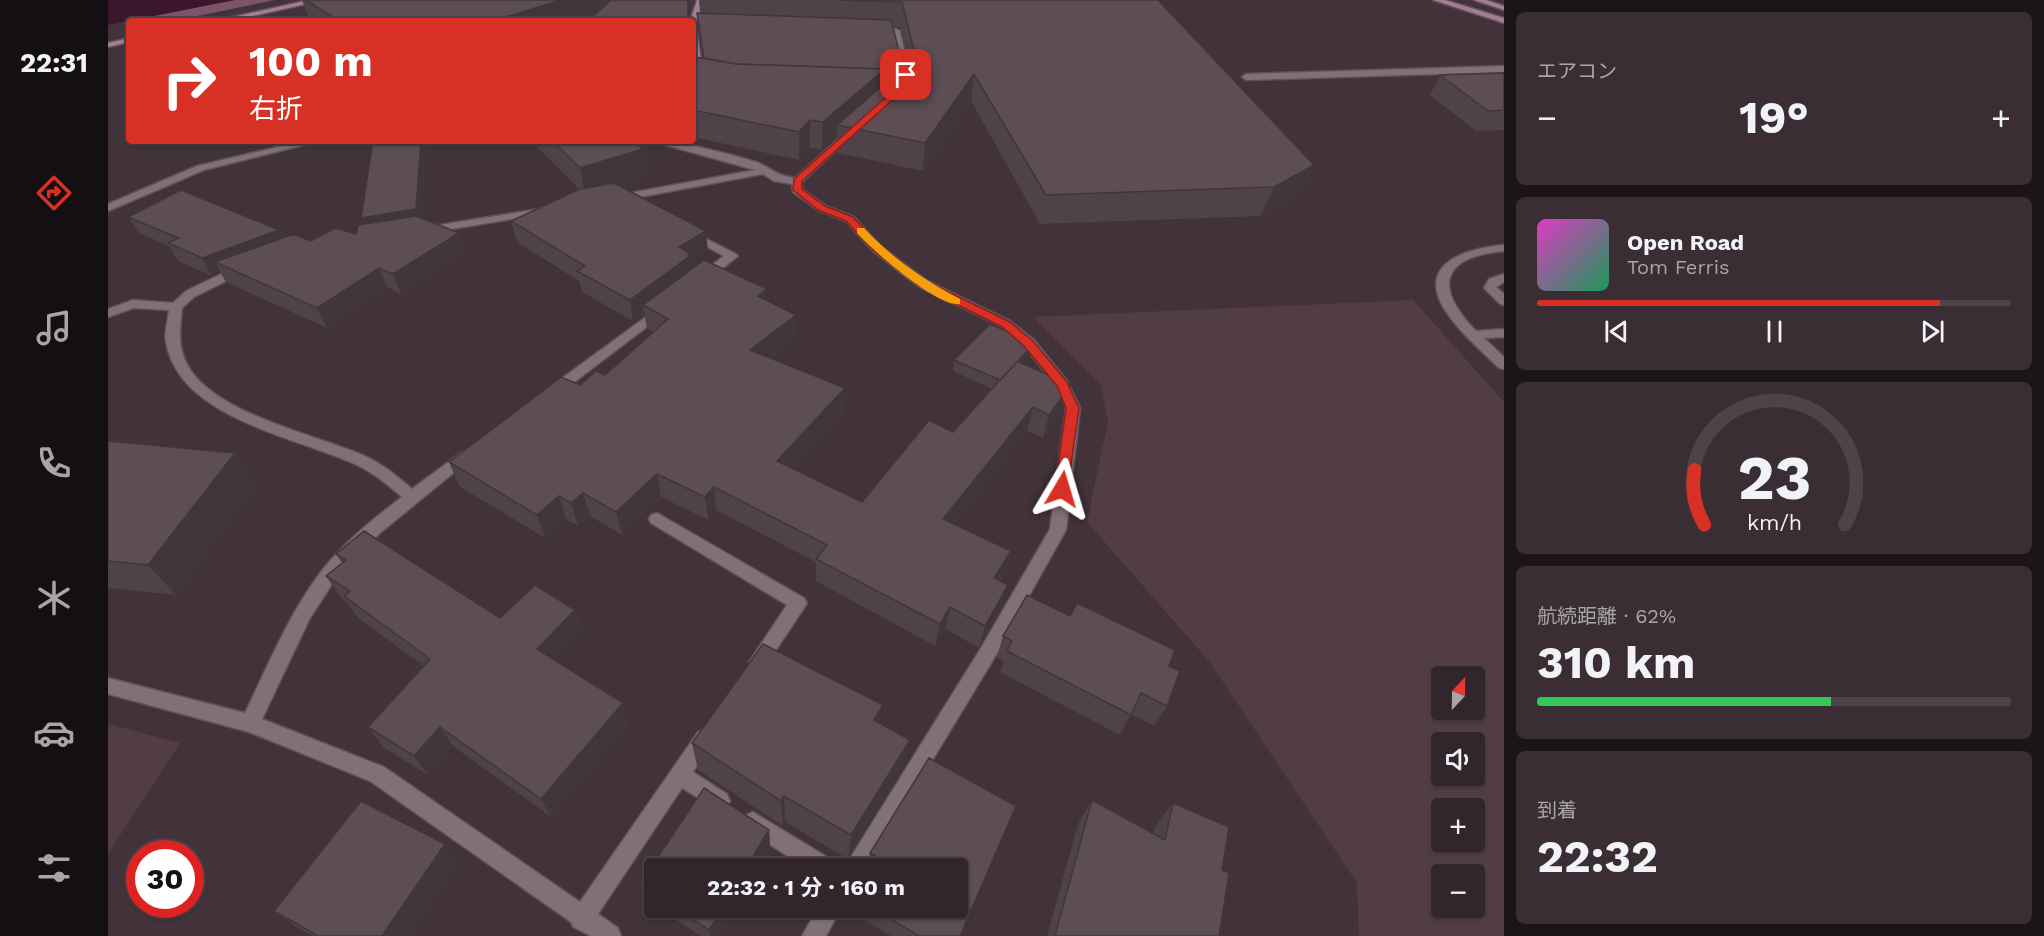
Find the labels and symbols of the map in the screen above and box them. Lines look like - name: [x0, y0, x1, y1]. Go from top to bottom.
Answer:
- pin: [880, 49, 931, 100]
- position arrow: [1030, 457, 1094, 521]
- north arrow: [1431, 666, 1485, 720]
- speed limit sign: 30: [126, 840, 204, 918]

